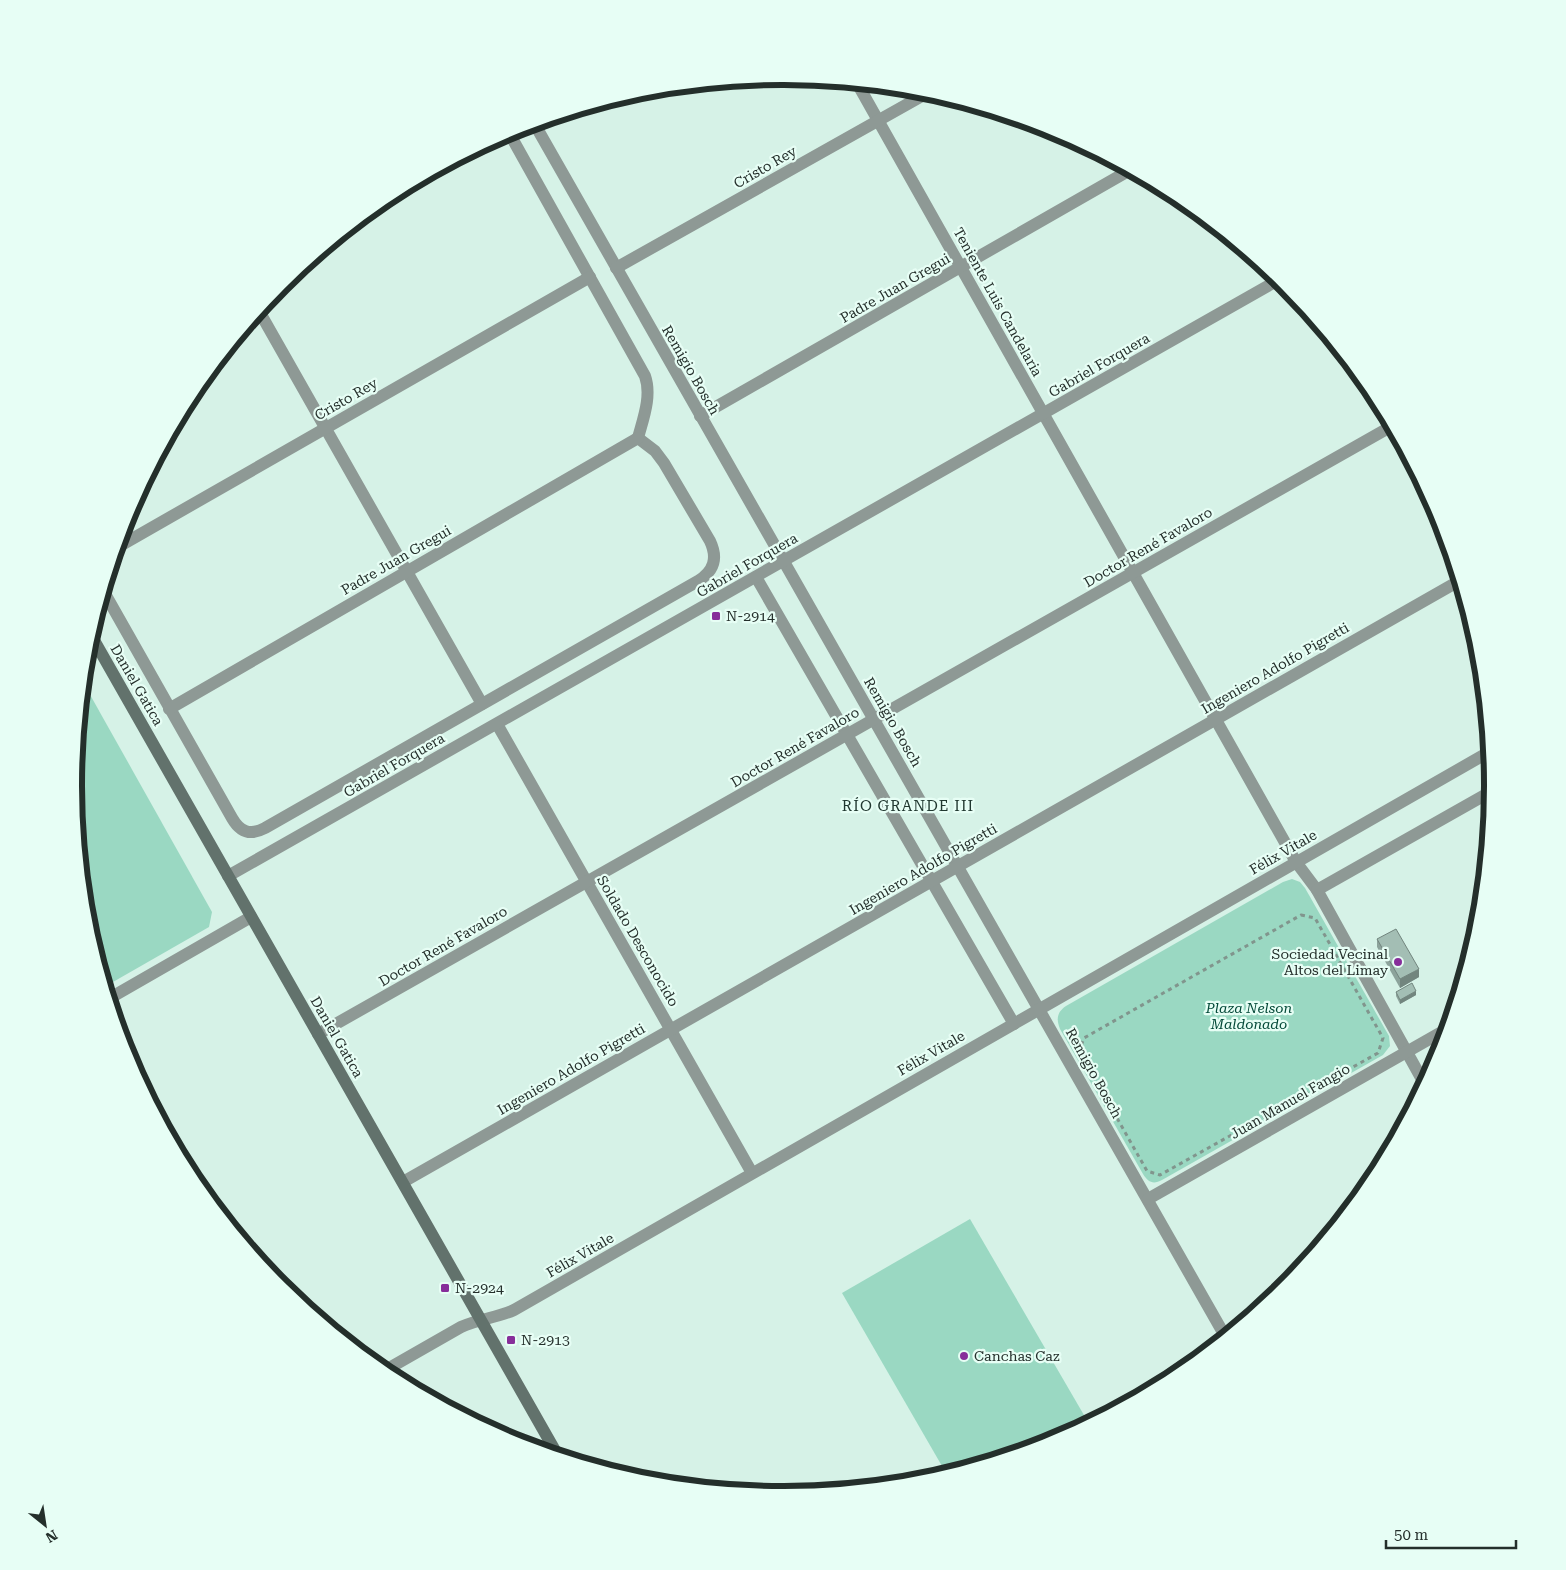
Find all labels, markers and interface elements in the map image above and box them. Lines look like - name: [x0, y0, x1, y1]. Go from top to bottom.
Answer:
- street label: Cristo Rey: [731, 142, 800, 191]
- street label: Teniente Luis Candelaria: [950, 225, 1046, 380]
- street label: Padre Juan Gregui: [837, 250, 953, 326]
- street label: Remigio Bosch: [659, 322, 723, 418]
- street label: Gabriel Forquera: [1046, 329, 1153, 400]
- street label: Cristo Rey: [312, 374, 381, 423]
- street label: Doctor René Favaloro: [1081, 504, 1215, 590]
- street label: Padre Juan Gregui: [338, 522, 454, 598]
- street label: Gabriel Forquera: [694, 529, 801, 600]
- place label: N-2914: [726, 608, 775, 624]
- marker: N-2914: [710, 610, 722, 622]
- street label: Ingeniero Adolfo Pigretti: [1198, 619, 1352, 717]
- street label: Daniel Gatica: [107, 642, 167, 729]
- street label: Remigio Bosch: [861, 674, 925, 770]
- street label: Doctor René Favaloro: [728, 704, 862, 790]
- street label: Gabriel Forquera: [341, 729, 448, 800]
- district label: RÍO GRANDE III: [842, 797, 974, 815]
- street label: Ingeniero Adolfo Pigretti: [846, 820, 1000, 918]
- street label: Félix Vitale: [1247, 826, 1320, 878]
- street label: Soldado Desconocido: [594, 873, 682, 1009]
- street label: Doctor René Favaloro: [376, 903, 510, 989]
- place label: Sociedad Vecinal Altos del Limay: [1271, 946, 1389, 978]
- marker: Sociedad Vecinal Altos del Limay: [1392, 956, 1404, 968]
- street label: Daniel Gatica: [307, 994, 367, 1081]
- park label: Plaza Nelson Maldonado: [1205, 1000, 1292, 1032]
- street label: Ingeniero Adolfo Pigretti: [494, 1020, 648, 1118]
- street label: Remigio Bosch: [1063, 1025, 1125, 1121]
- street label: Félix Vitale: [895, 1027, 968, 1079]
- street label: Juan Manuel Fangio: [1227, 1060, 1353, 1142]
- street label: Félix Vitale: [544, 1229, 617, 1281]
- place label: N-2924: [455, 1280, 504, 1296]
- marker: N-2924: [439, 1282, 451, 1294]
- place label: N-2913: [521, 1332, 570, 1348]
- marker: N-2913: [505, 1334, 517, 1346]
- place label: Canchas Caz: [974, 1348, 1060, 1364]
- marker: Canchas Caz: [958, 1350, 970, 1362]
- north arrow: [20, 1500, 70, 1550]
- scale bar: [1386, 1518, 1516, 1550]
- text: 50 m: [1394, 1526, 1429, 1544]
- text: N: [43, 1527, 60, 1546]

